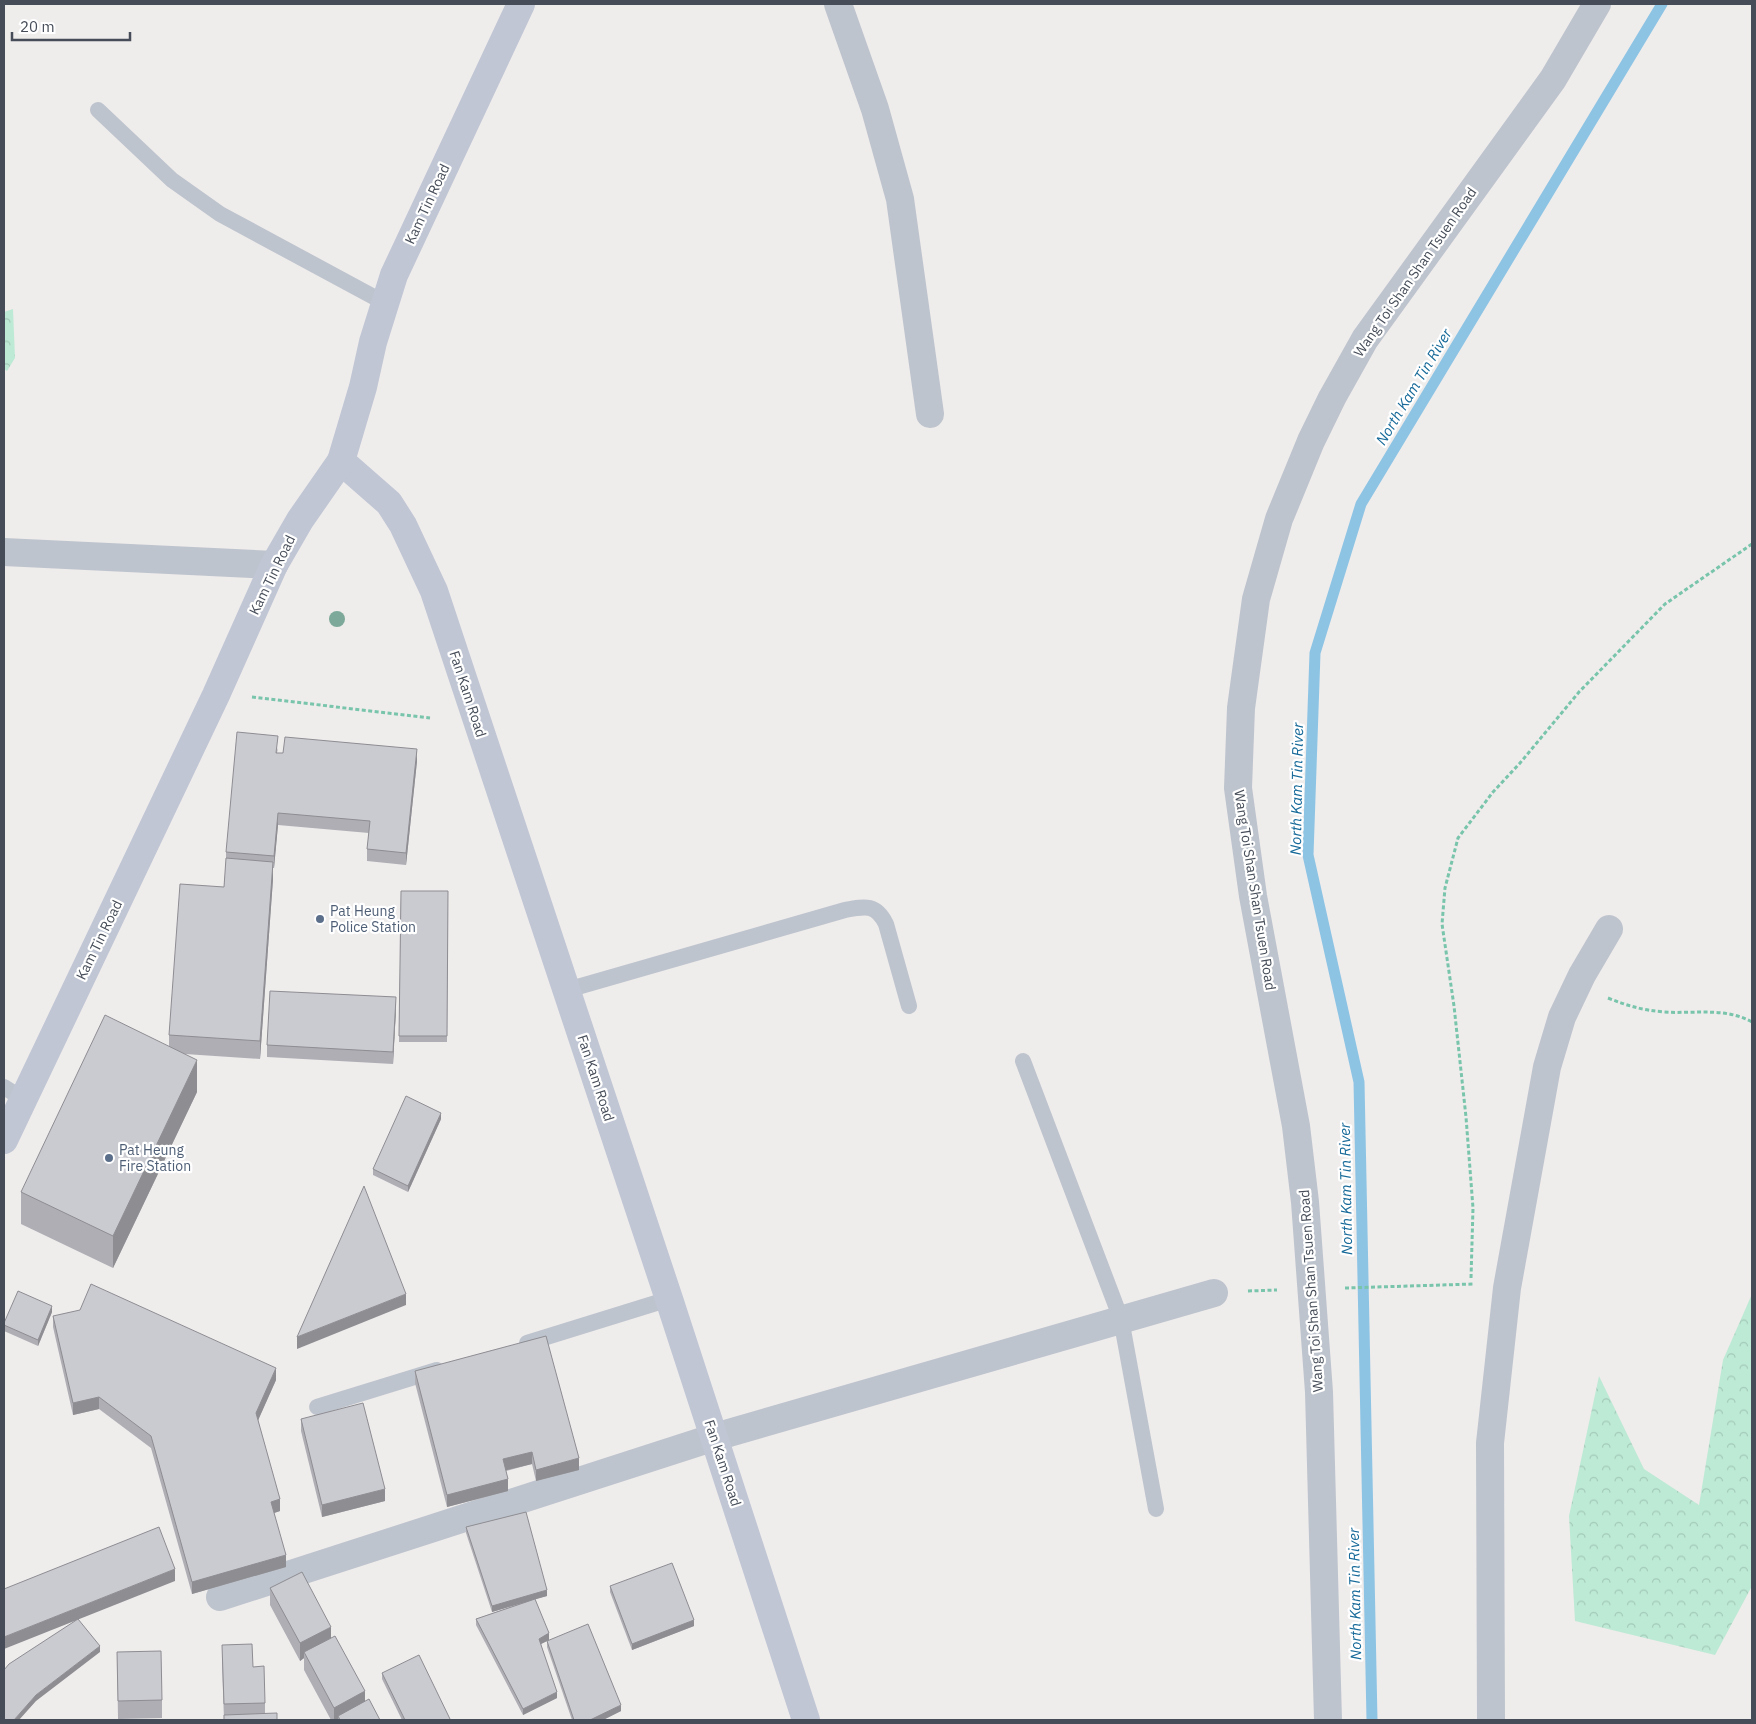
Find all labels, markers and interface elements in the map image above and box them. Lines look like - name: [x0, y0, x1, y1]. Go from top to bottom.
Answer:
- scale bar: [12, 10, 130, 42]
- text: 20 m: [20, 17, 55, 36]
- street label: Kam Tin Road: [401, 161, 453, 247]
- street label: Wang Toi Shan Shan Tsuen Road: [1349, 184, 1481, 360]
- water label: North Kam Tin River: [1371, 325, 1456, 448]
- street label: Kam Tin Road: [245, 532, 299, 618]
- street label: Fan Kam Road: [446, 648, 490, 740]
- water label: North Kam Tin River: [1286, 722, 1307, 855]
- street label: Wang Toi Shan Shan Tsuen Road: [1230, 788, 1280, 992]
- street label: Kam Tin Road: [72, 897, 126, 983]
- place label: Pat Heung Police Station: [330, 902, 416, 936]
- marker: Pat Heung Police Station: [314, 913, 326, 925]
- street label: Fan Kam Road: [574, 1032, 618, 1124]
- water label: North Kam Tin River: [1335, 1122, 1356, 1255]
- place label: Pat Heung Fire Station: [119, 1141, 191, 1175]
- marker: Pat Heung Fire Station: [103, 1152, 115, 1164]
- street label: Wang Toi Shan Shan Tsuen Road: [1295, 1189, 1327, 1393]
- street label: Fan Kam Road: [701, 1417, 745, 1509]
- water label: North Kam Tin River: [1344, 1527, 1365, 1660]

